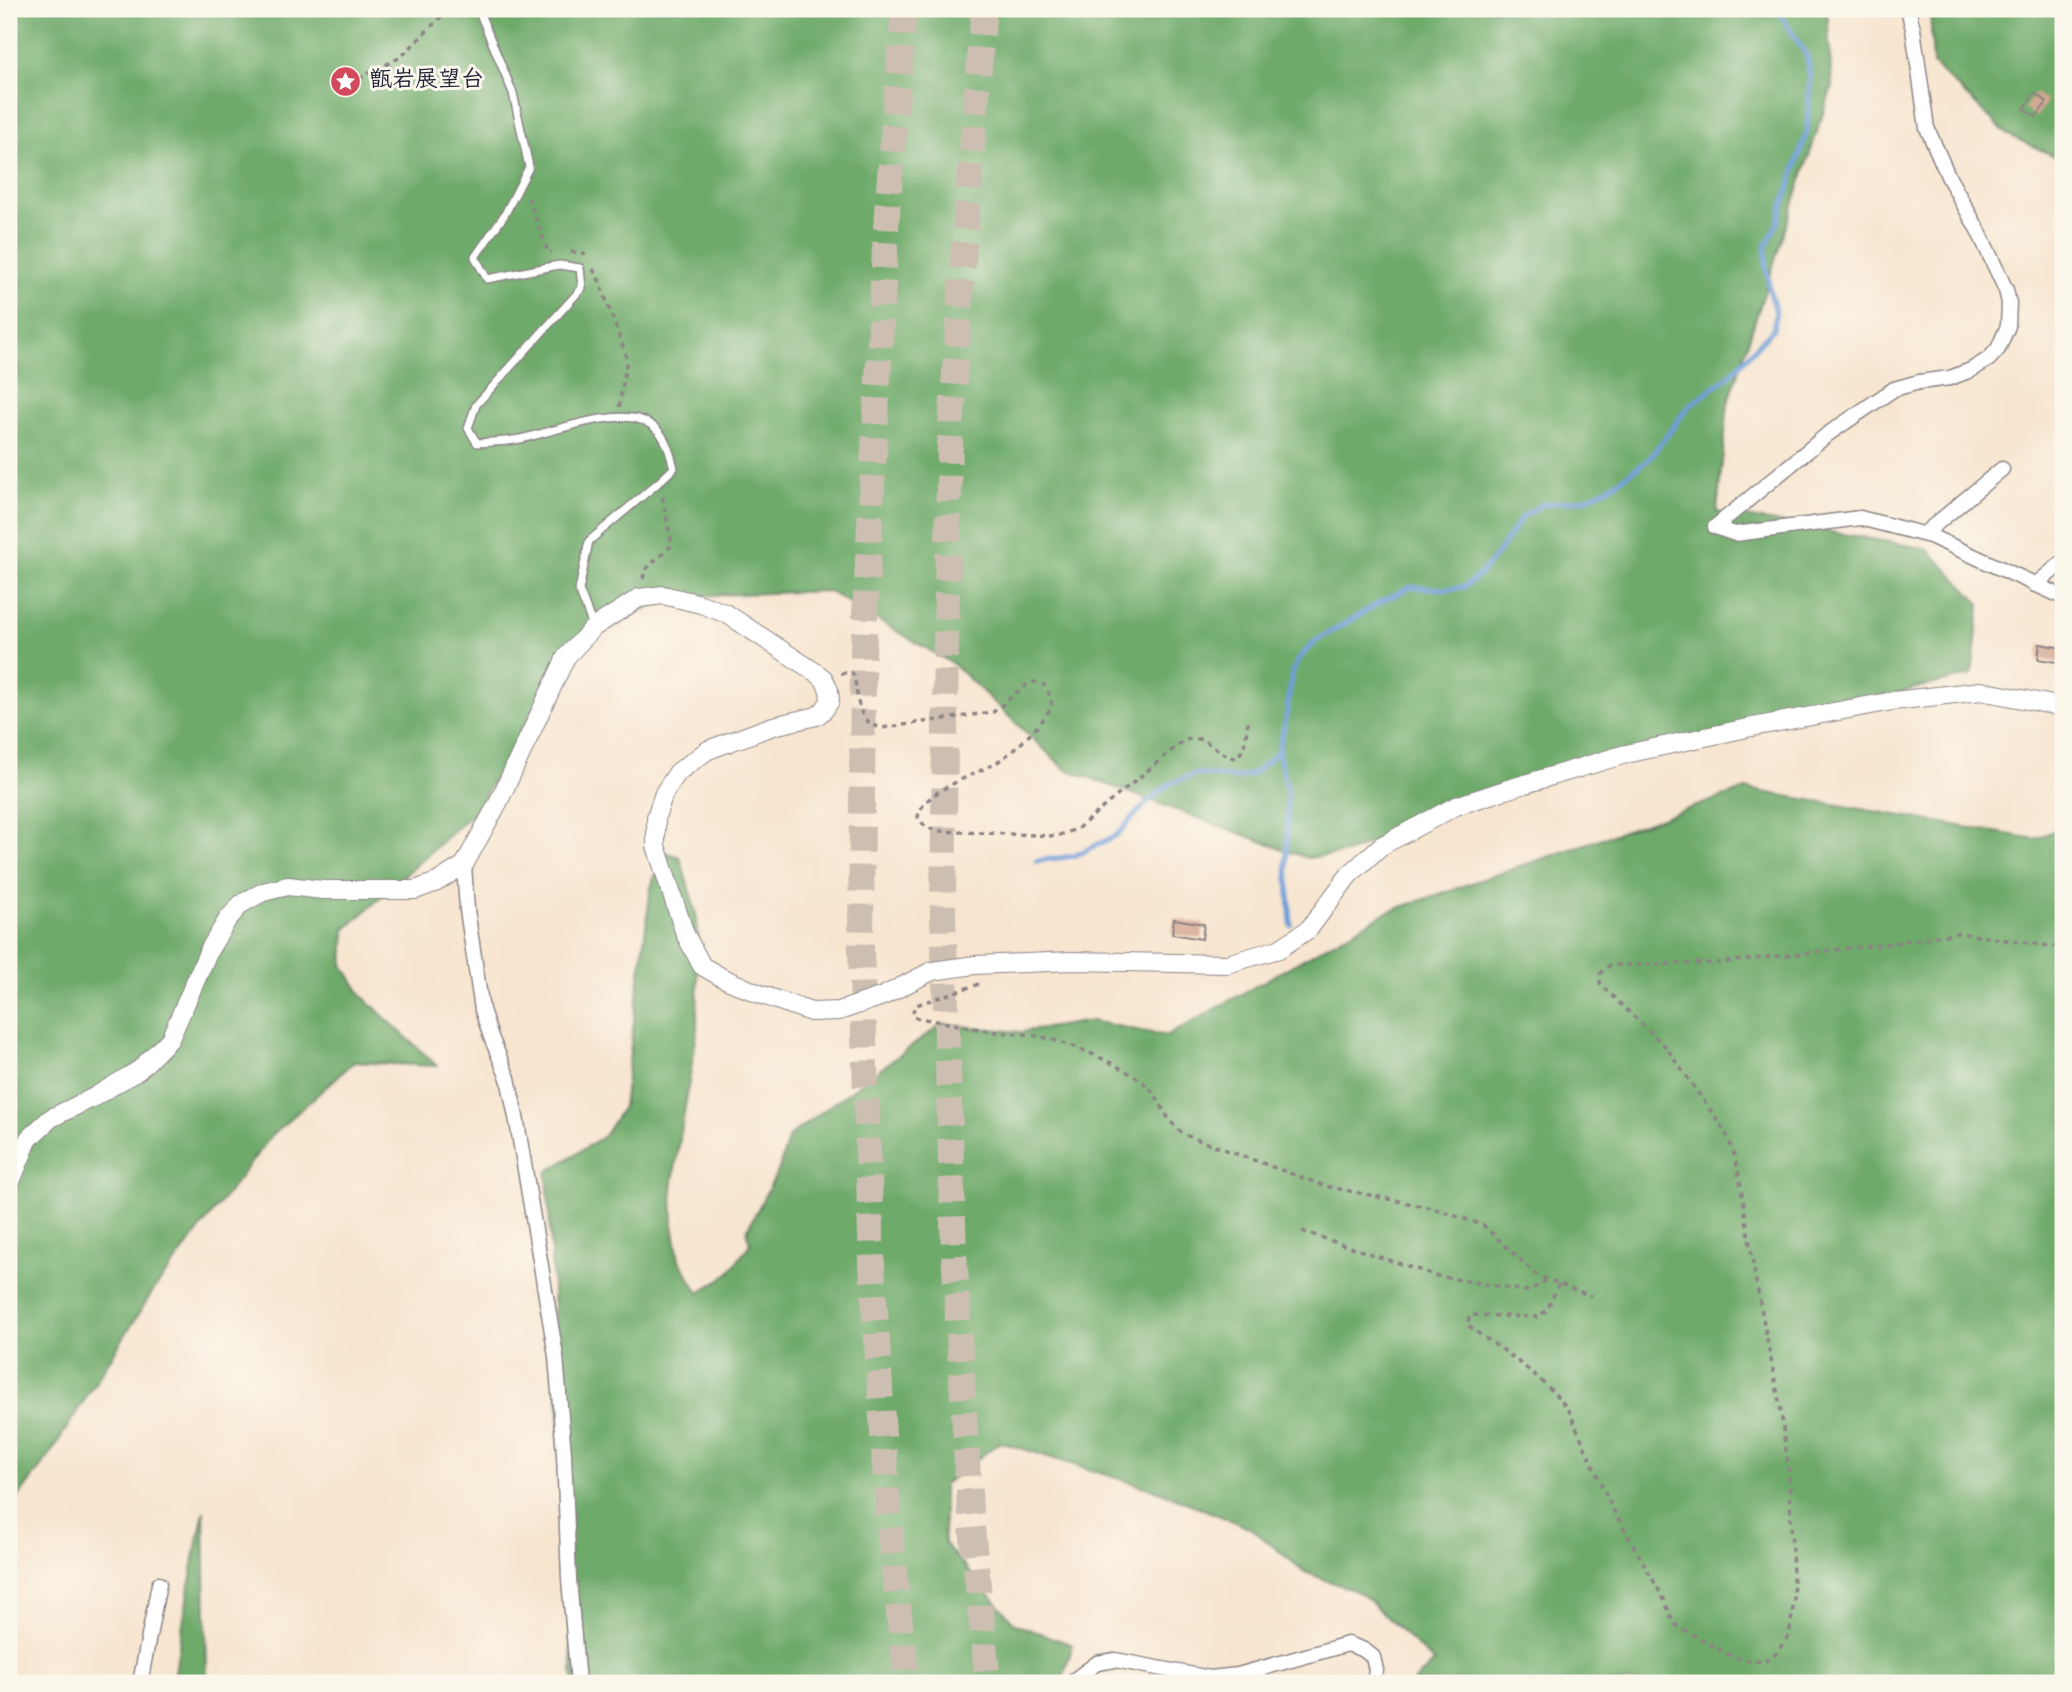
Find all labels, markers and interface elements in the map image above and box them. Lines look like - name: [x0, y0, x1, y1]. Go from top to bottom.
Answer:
- place icon: 甑岩展望台: [329, 64, 363, 98]
- place label: 甑岩展望台: [369, 65, 484, 98]

